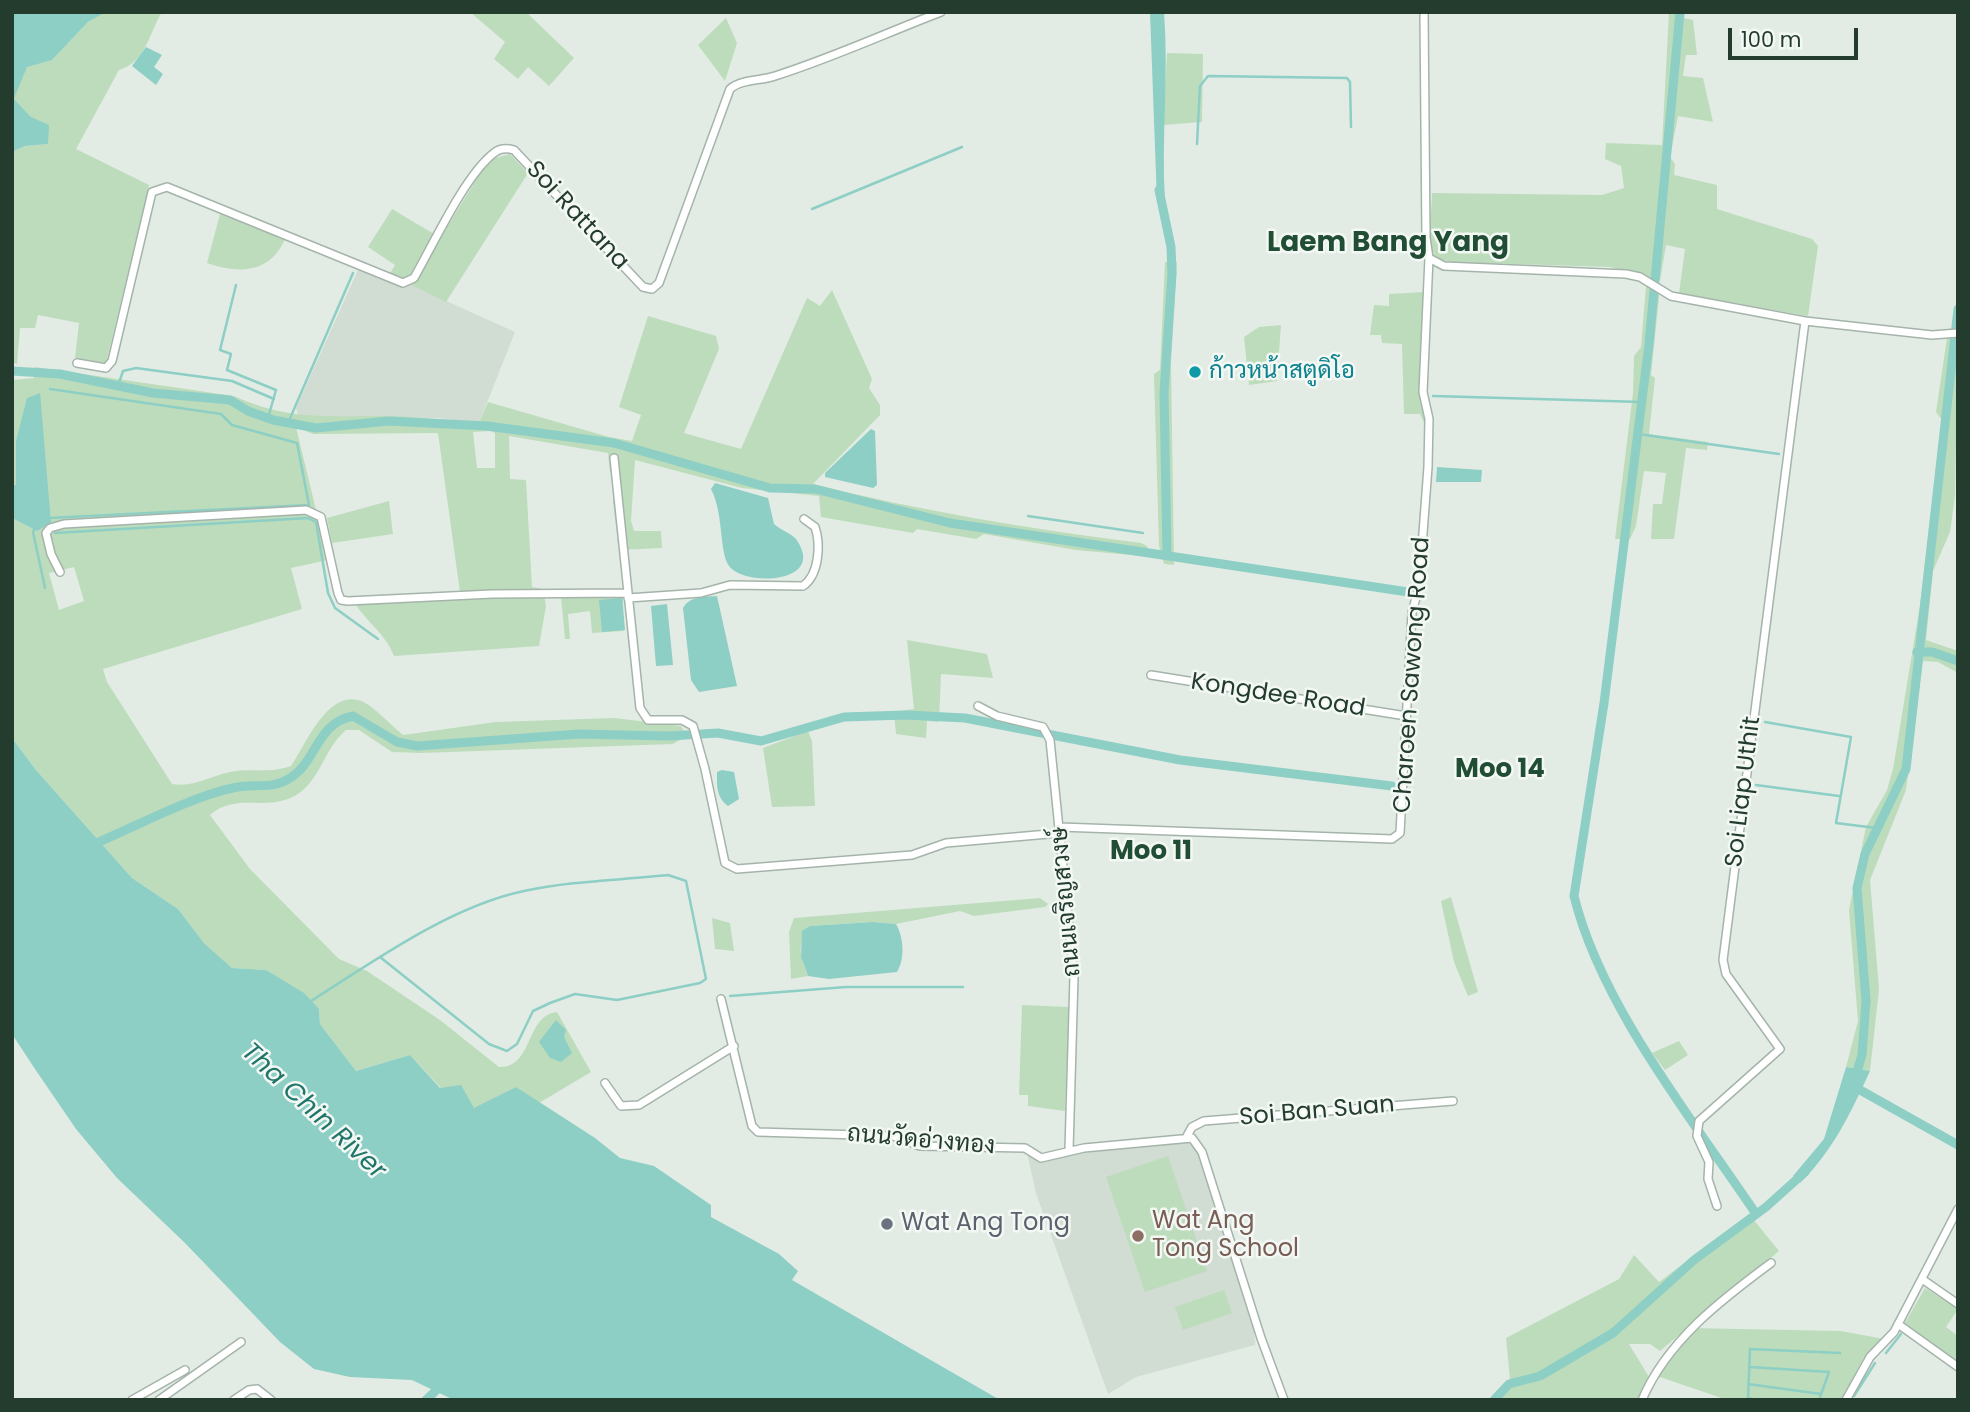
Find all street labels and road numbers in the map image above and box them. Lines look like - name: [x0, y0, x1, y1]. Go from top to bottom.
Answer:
- street label: Soi Rattana: [519, 156, 635, 276]
- street label: Charoen Sawong Road: [1389, 536, 1437, 814]
- street label: Kongdee Road: [1189, 668, 1367, 724]
- street label: Soi Liap Uthit: [1720, 715, 1768, 869]
- street label: ถนนเจริญสวงษ์: [1046, 826, 1088, 978]
- street label: Soi Ban Suan: [1238, 1091, 1396, 1133]
- street label: ถนนวัดอ่างทอง: [846, 1120, 996, 1162]

